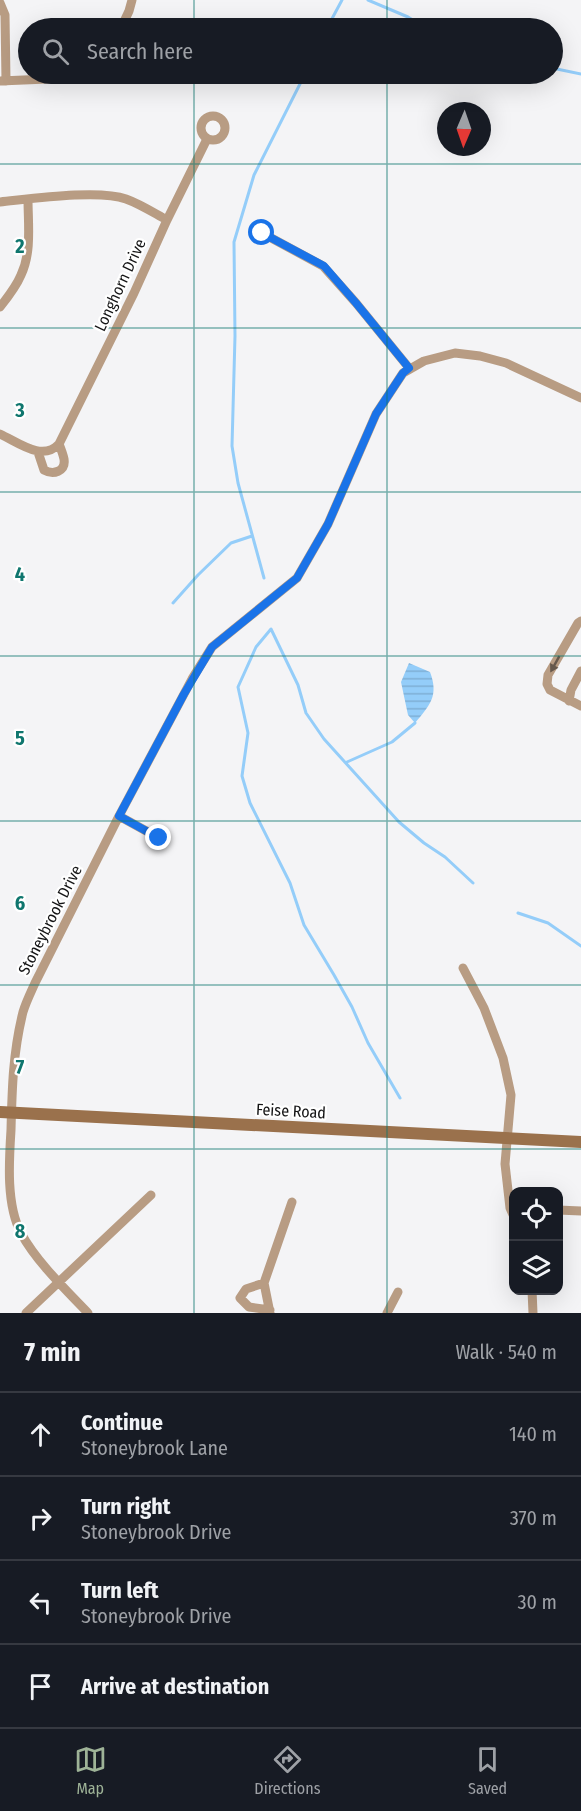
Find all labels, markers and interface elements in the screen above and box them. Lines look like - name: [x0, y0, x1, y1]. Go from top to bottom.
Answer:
- search box: [18, 18, 563, 84]
- icon: search: [39, 35, 72, 68]
- text: Search here: [87, 38, 193, 65]
- north arrow: [437, 102, 491, 156]
- route start: [248, 219, 274, 245]
- text: 2: [14, 234, 25, 258]
- street label: Longhorn Drive: [90, 236, 150, 334]
- text: 3: [14, 398, 25, 422]
- text: 4: [15, 562, 25, 586]
- one-way arrow: [550, 655, 560, 672]
- text: 5: [15, 726, 25, 750]
- route end: [145, 824, 171, 850]
- street label: Stoneybrook Drive: [14, 862, 86, 978]
- text: 6: [15, 891, 25, 915]
- text: 7: [16, 1055, 25, 1079]
- street label: Feise Road: [256, 1100, 326, 1122]
- map controls: [509, 1187, 563, 1295]
- button: locate: [509, 1187, 563, 1241]
- text: 8: [15, 1219, 26, 1243]
- button: layers: [509, 1241, 563, 1295]
- text: 7 min: [24, 1337, 81, 1368]
- text: Walk · 540 m: [455, 1340, 557, 1364]
- text: Continue: [81, 1409, 163, 1436]
- icon: ahead: [24, 1418, 57, 1451]
- text: 140 m: [509, 1422, 557, 1446]
- text: Stoneybrook Lane: [81, 1436, 228, 1460]
- text: Turn right: [81, 1493, 170, 1520]
- icon: right: [24, 1502, 57, 1535]
- text: 370 m: [510, 1506, 557, 1530]
- text: Stoneybrook Drive: [81, 1520, 231, 1544]
- text: Turn left: [81, 1577, 159, 1604]
- icon: left: [24, 1586, 57, 1619]
- text: 30 m: [517, 1590, 557, 1614]
- text: Stoneybrook Drive: [81, 1604, 231, 1628]
- icon: arrive: [24, 1670, 57, 1703]
- text: Arrive at destination: [81, 1673, 269, 1700]
- tab: Map: [74, 1743, 107, 1798]
- tab: Directions: [254, 1743, 321, 1798]
- tab: Saved: [468, 1743, 507, 1798]

